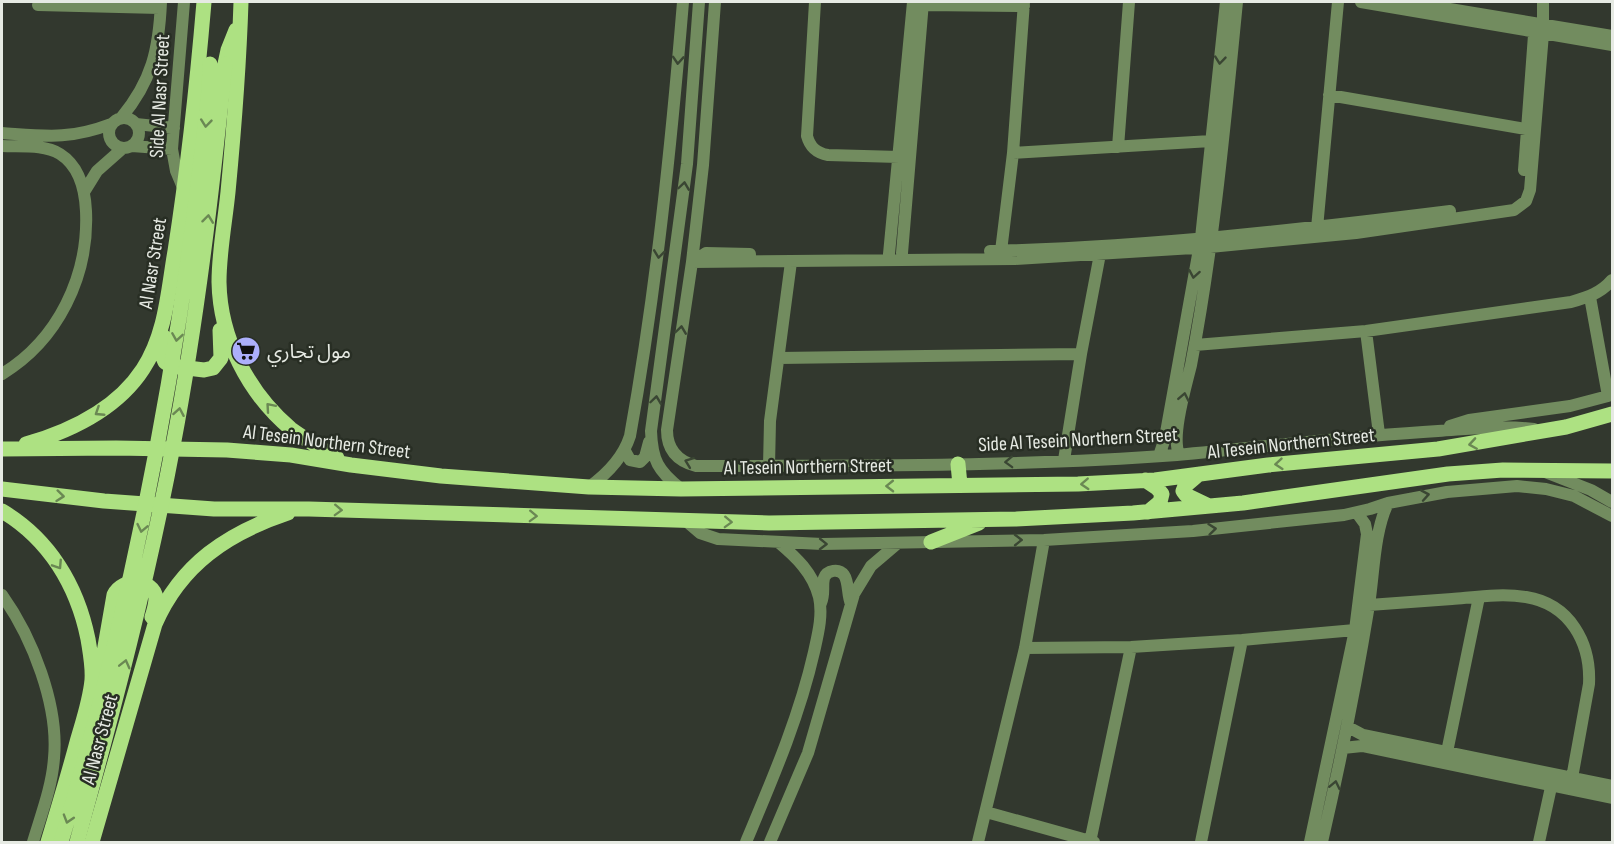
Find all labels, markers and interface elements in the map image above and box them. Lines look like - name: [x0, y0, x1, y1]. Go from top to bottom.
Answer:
- street label: Side Al Nasr Street: [145, 34, 175, 158]
- one-way arrow: [672, 55, 685, 64]
- one-way arrow: [1214, 55, 1227, 64]
- one-way arrow: [200, 118, 212, 127]
- one-way arrow: [677, 181, 690, 190]
- one-way arrow: [201, 215, 214, 224]
- street label: Al Nasr Street: [134, 216, 172, 311]
- one-way arrow: [653, 249, 666, 258]
- one-way arrow: [1189, 269, 1201, 279]
- one-way arrow: [675, 326, 687, 335]
- one-way arrow: [172, 332, 184, 341]
- supermarket icon: مول تجاري: [230, 335, 262, 367]
- place label: مول تجاري: [267, 340, 351, 367]
- one-way arrow: [1177, 392, 1190, 402]
- one-way arrow: [649, 395, 661, 404]
- one-way arrow: [266, 403, 277, 414]
- one-way arrow: [95, 405, 106, 416]
- one-way arrow: [172, 408, 185, 418]
- street label: Al Tesein Northern Street: [241, 420, 412, 464]
- street label: Side Al Tesein Northern Street: [978, 423, 1179, 457]
- street label: Al Tesein Northern Street: [1205, 423, 1376, 465]
- one-way arrow: [1469, 437, 1478, 449]
- street label: Al Tesein Northern Street: [723, 454, 892, 480]
- one-way arrow: [1004, 456, 1013, 469]
- one-way arrow: [684, 457, 694, 470]
- one-way arrow: [1275, 457, 1284, 470]
- one-way arrow: [1081, 477, 1090, 490]
- one-way arrow: [886, 480, 895, 492]
- one-way arrow: [55, 490, 64, 502]
- one-way arrow: [1420, 490, 1429, 502]
- one-way arrow: [334, 504, 343, 516]
- one-way arrow: [528, 510, 537, 522]
- one-way arrow: [723, 515, 732, 528]
- one-way arrow: [136, 523, 149, 533]
- one-way arrow: [1208, 523, 1217, 536]
- one-way arrow: [1013, 534, 1022, 546]
- one-way arrow: [818, 538, 827, 550]
- one-way arrow: [51, 559, 63, 569]
- one-way arrow: [118, 660, 130, 670]
- street label: Al Nasr Street: [76, 692, 123, 788]
- one-way arrow: [1328, 781, 1341, 791]
- one-way arrow: [63, 813, 75, 824]

